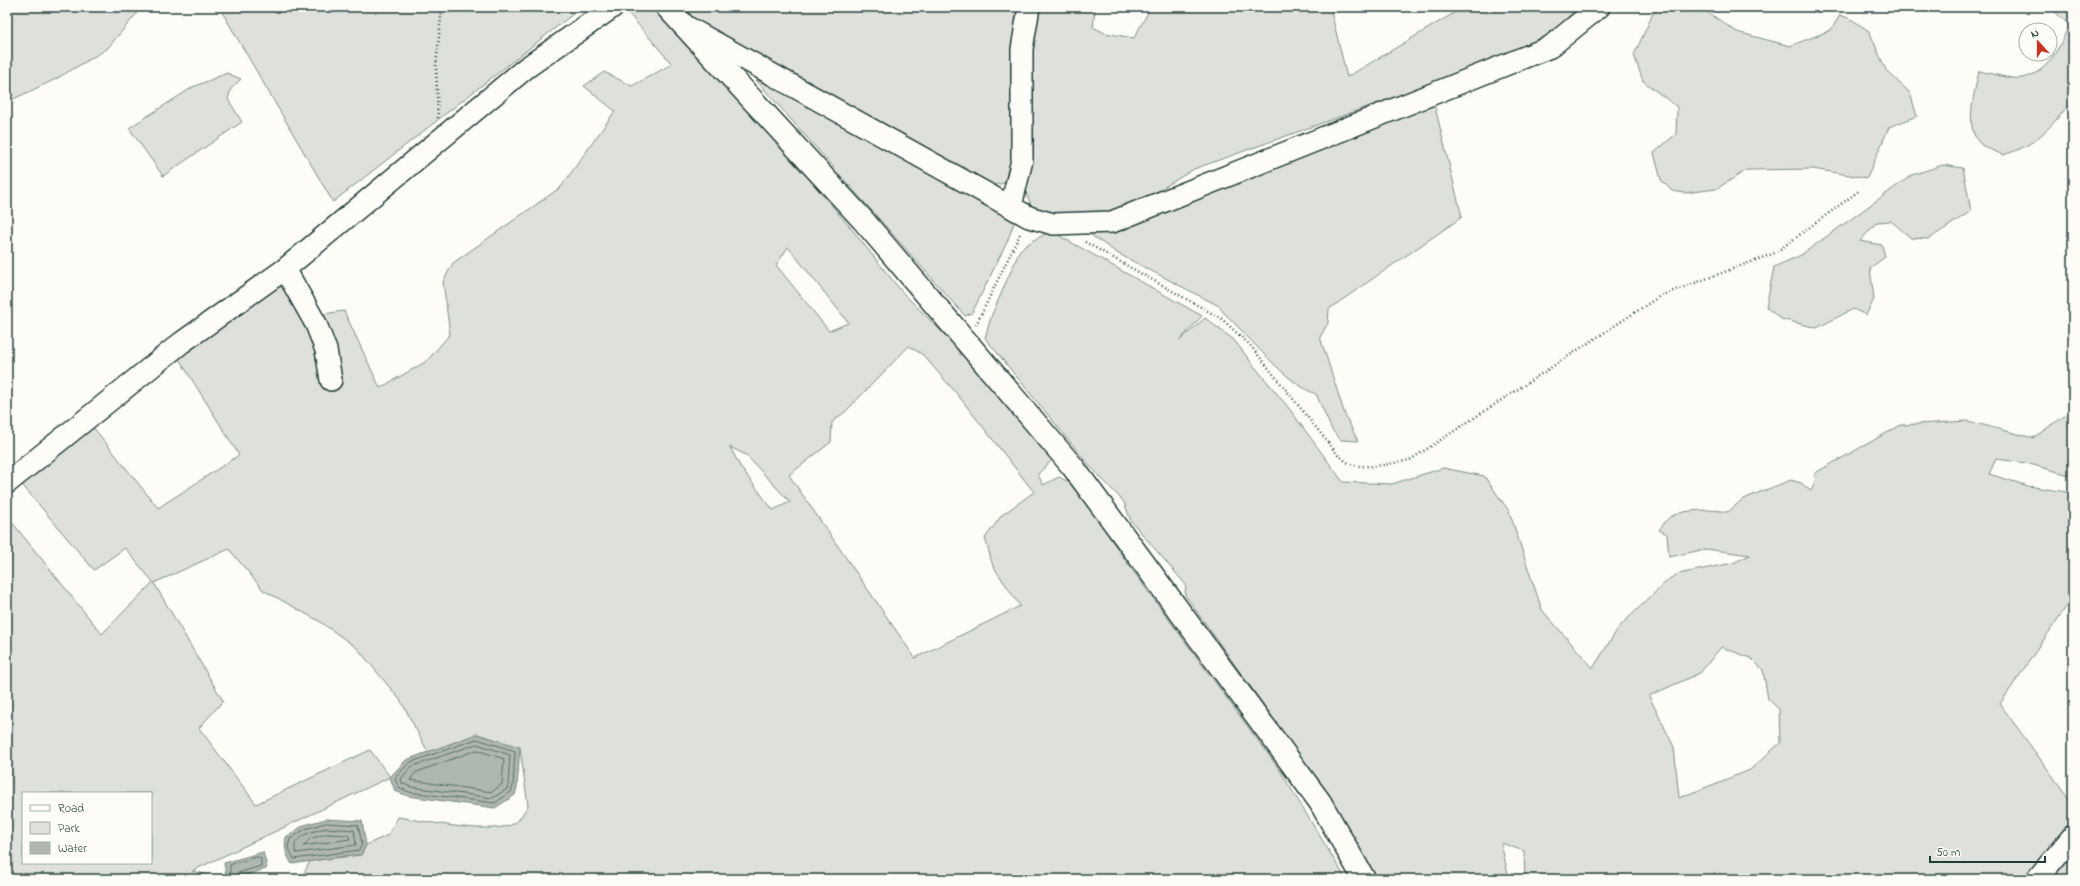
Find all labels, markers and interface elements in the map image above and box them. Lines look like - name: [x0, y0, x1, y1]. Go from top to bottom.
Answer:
- north arrow: [2018, 22, 2058, 62]
- text: N: [2028, 25, 2041, 42]
- legend: [22, 792, 152, 864]
- text: Road: [58, 800, 84, 818]
- text: Park: [58, 820, 80, 838]
- scale bar: [1930, 838, 2045, 864]
- text: Water: [58, 840, 87, 858]
- text: 50 m: [1936, 844, 1960, 862]

